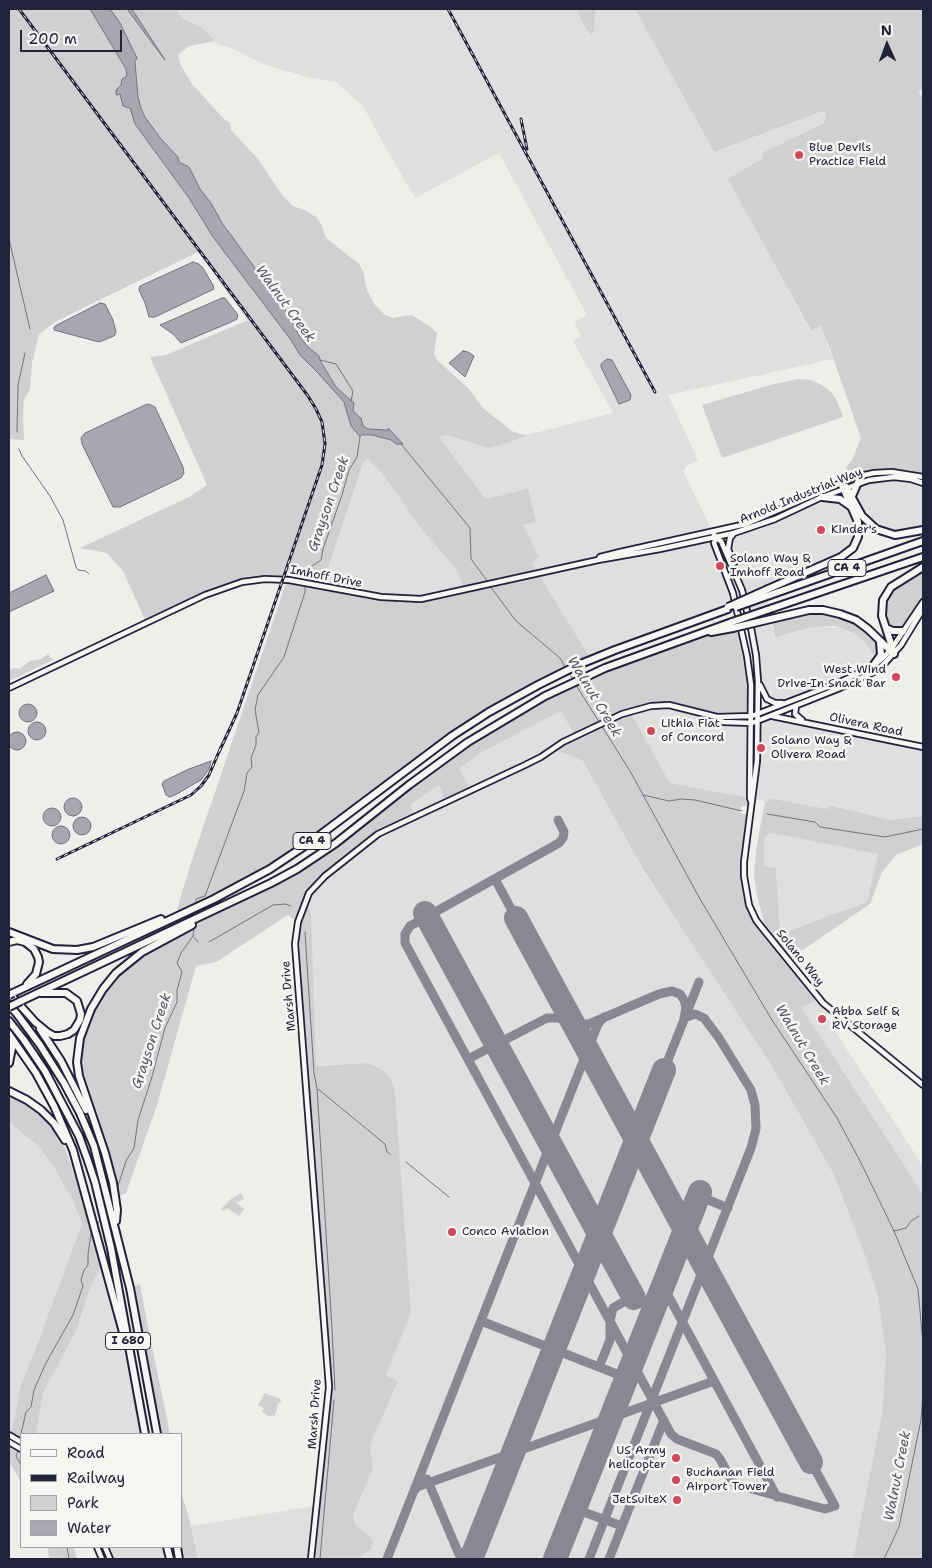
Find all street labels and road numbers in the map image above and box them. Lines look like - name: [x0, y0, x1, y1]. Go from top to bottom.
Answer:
- street label: Arnold Industrial Way: [738, 465, 864, 527]
- road number: CA 4: [828, 560, 866, 576]
- street label: Imhoff Drive: [289, 563, 363, 591]
- street label: Olivera Road: [828, 710, 904, 740]
- road number: CA 4: [293, 832, 331, 849]
- street label: Solano Way: [773, 927, 827, 989]
- street label: Marsh Drive: [279, 960, 299, 1032]
- road number: I 680: [106, 1332, 150, 1350]
- street label: Marsh Drive: [305, 1378, 325, 1450]

